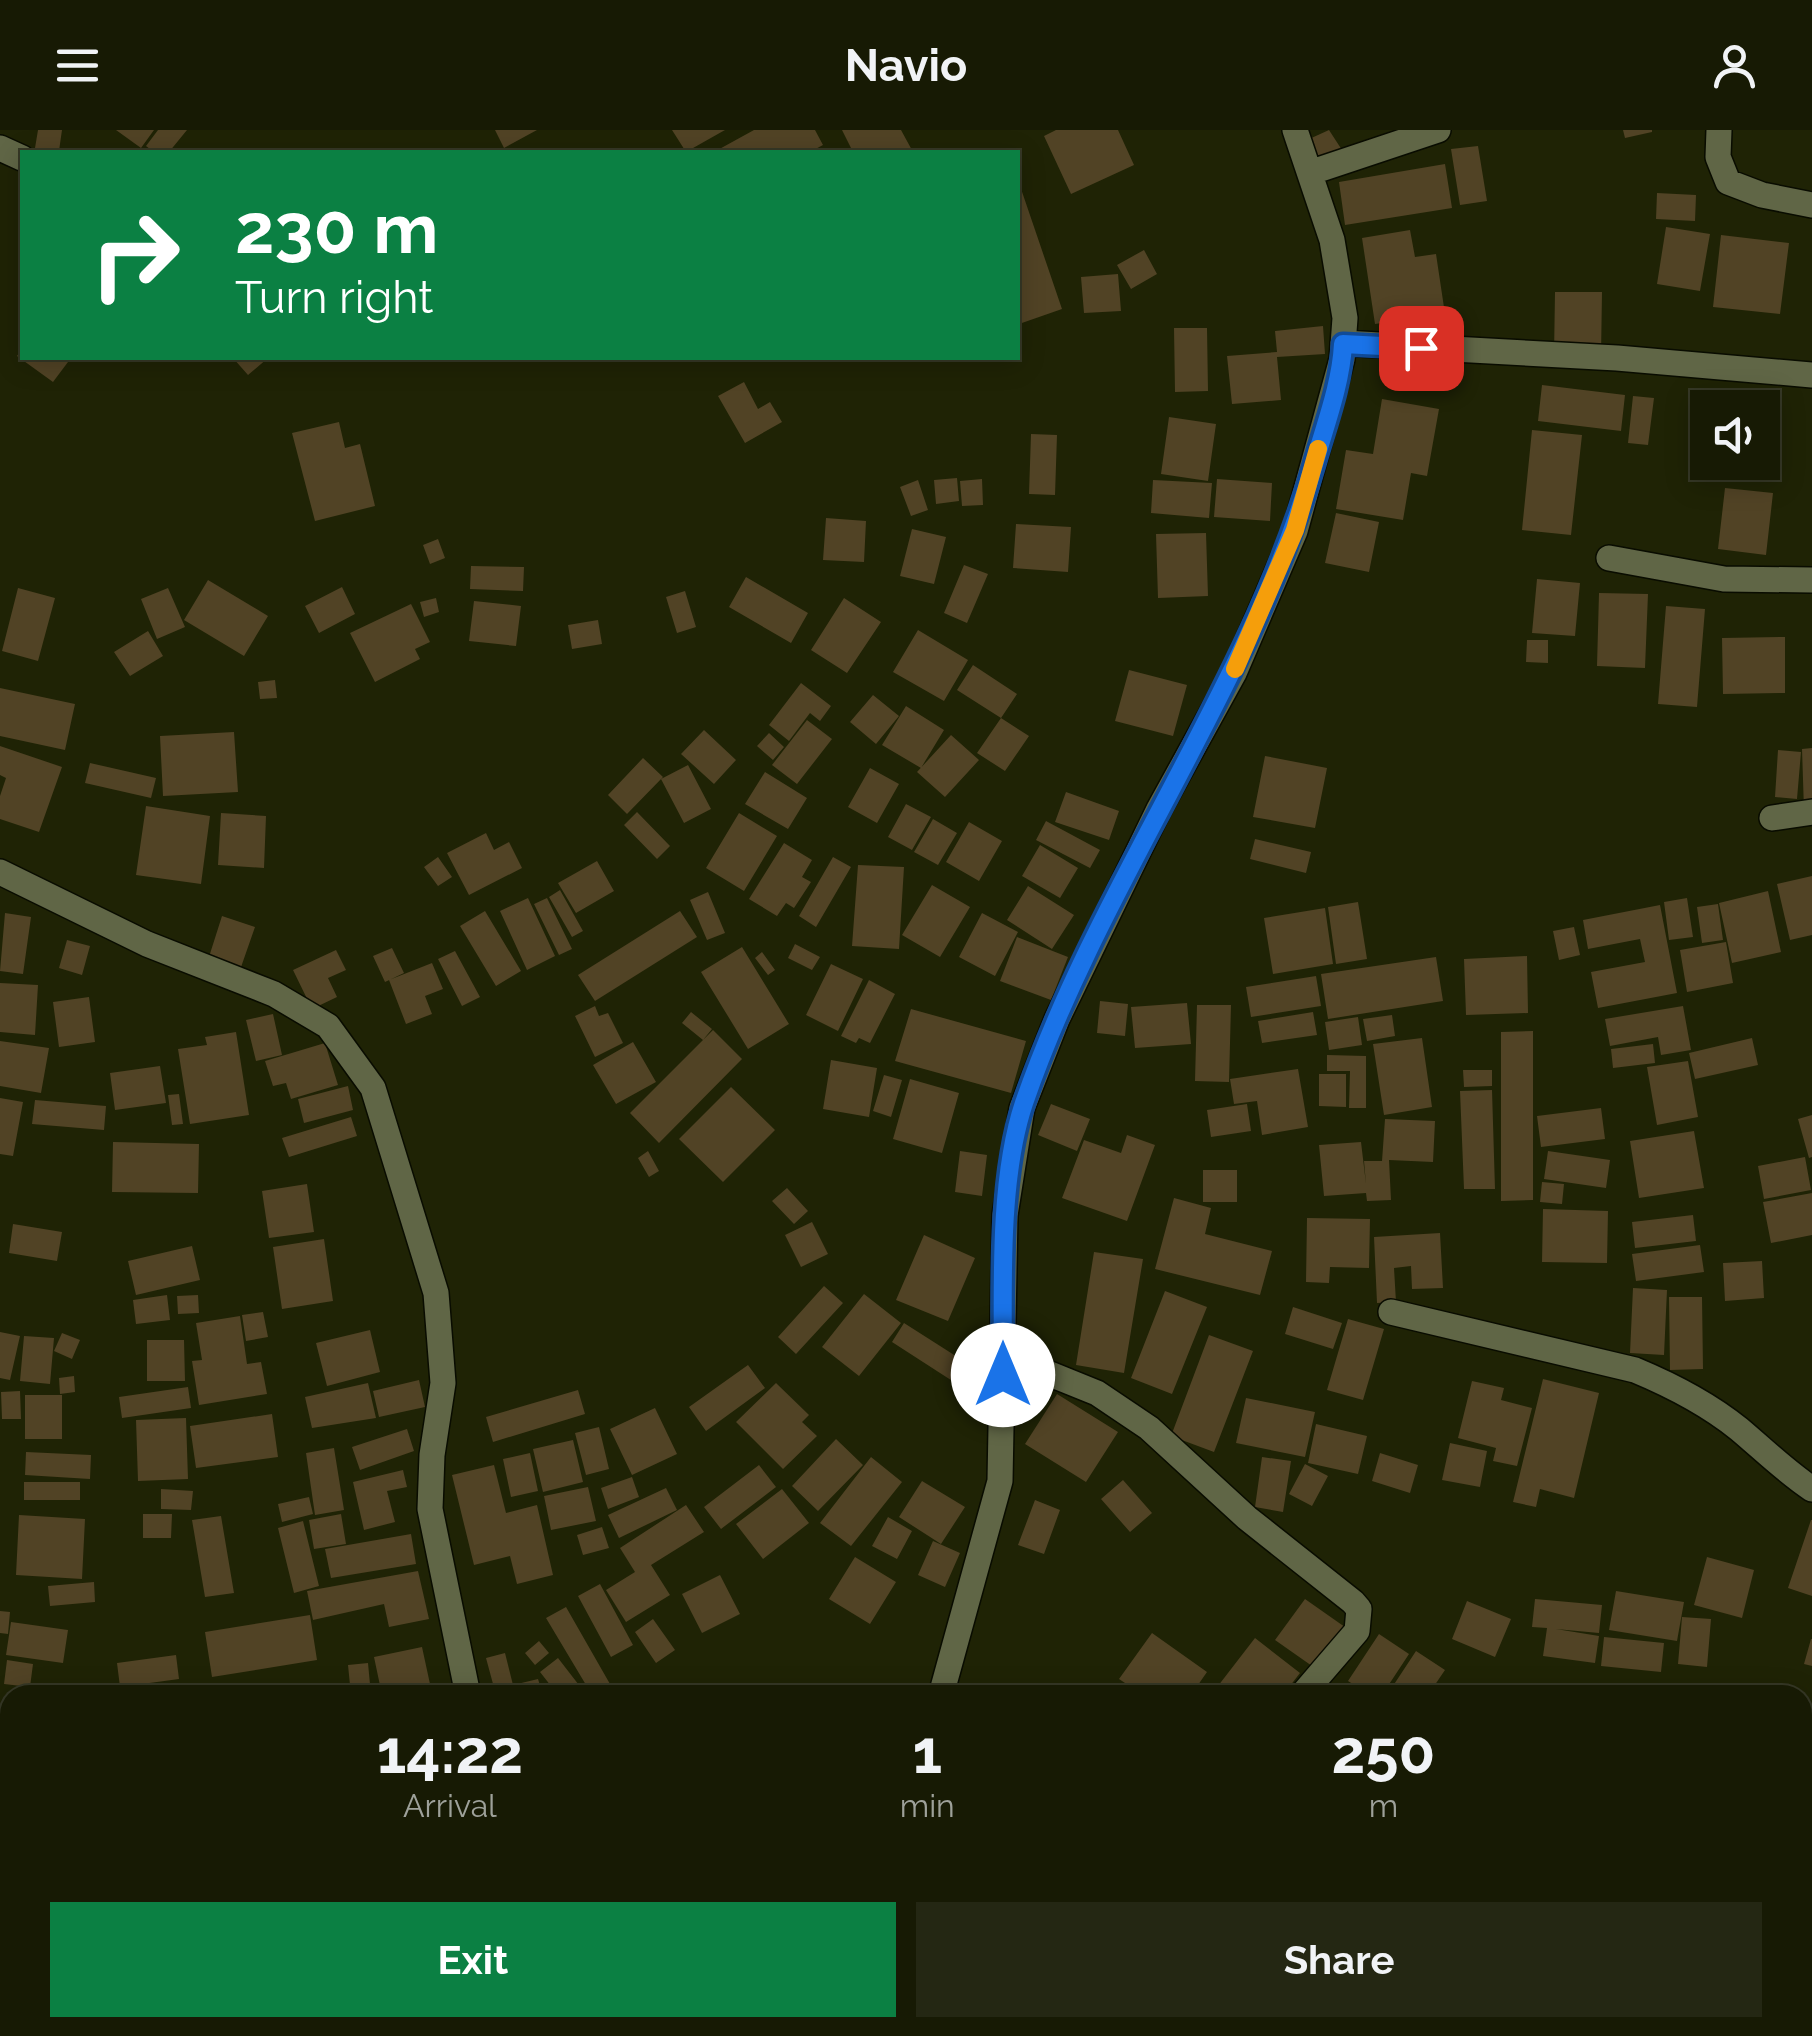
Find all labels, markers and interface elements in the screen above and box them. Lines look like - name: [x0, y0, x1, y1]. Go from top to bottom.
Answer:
- icon: menu: [50, 38, 105, 93]
- icon: person: [1707, 38, 1762, 93]
- text: Navio: [845, 39, 967, 92]
- text: 230 m: [235, 187, 439, 269]
- icon: right: [70, 190, 200, 320]
- text: Turn right: [235, 271, 433, 324]
- pin: [1379, 306, 1464, 391]
- icon: arrive: [1394, 321, 1449, 376]
- map controls: [1690, 390, 1780, 480]
- button: sound: [1690, 390, 1780, 480]
- position arrow: [951, 1323, 1055, 1427]
- text: 14:22: [377, 1717, 523, 1787]
- text: 1: [912, 1717, 942, 1787]
- text: 250: [1331, 1717, 1435, 1787]
- text: Arrival: [403, 1787, 497, 1824]
- text: min: [900, 1787, 955, 1824]
- text: m: [1369, 1787, 1398, 1824]
- button: Exit: [50, 1902, 896, 2017]
- button: Share: [916, 1902, 1762, 2017]

